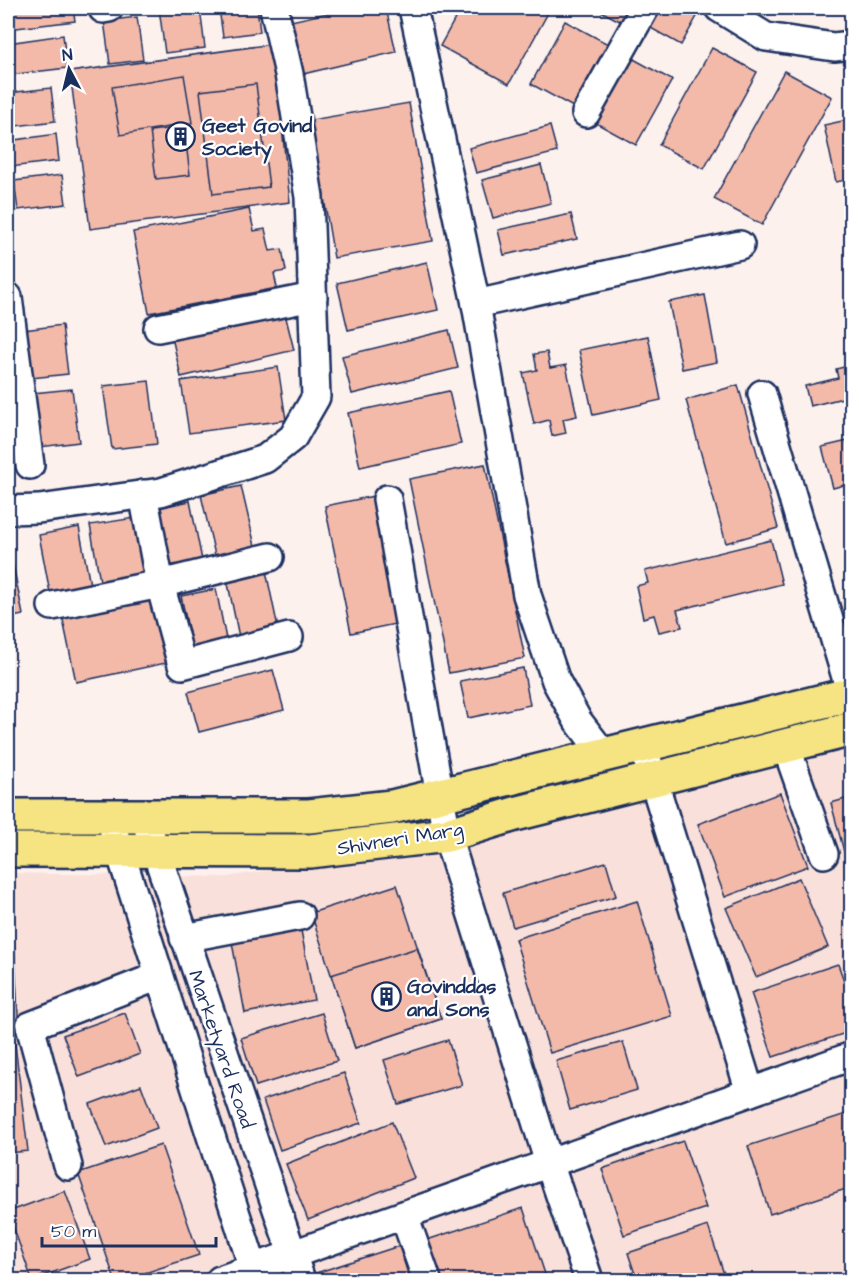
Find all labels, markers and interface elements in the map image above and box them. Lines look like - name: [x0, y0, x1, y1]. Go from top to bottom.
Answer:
- north arrow: [39, 39, 99, 99]
- text: N: [61, 44, 74, 67]
- place label: Geet Govind Society: [201, 112, 313, 164]
- building icon: Geet Govind Society: [165, 121, 197, 153]
- street label: Shivneri Marg: [335, 815, 465, 864]
- street label: Marketyard Road: [180, 967, 261, 1132]
- place label: Govinddas and Sons: [406, 973, 496, 1024]
- building icon: Govinddas and Sons: [370, 981, 402, 1013]
- scale bar: [42, 1210, 216, 1248]
- text: 50 m: [51, 1219, 96, 1244]

